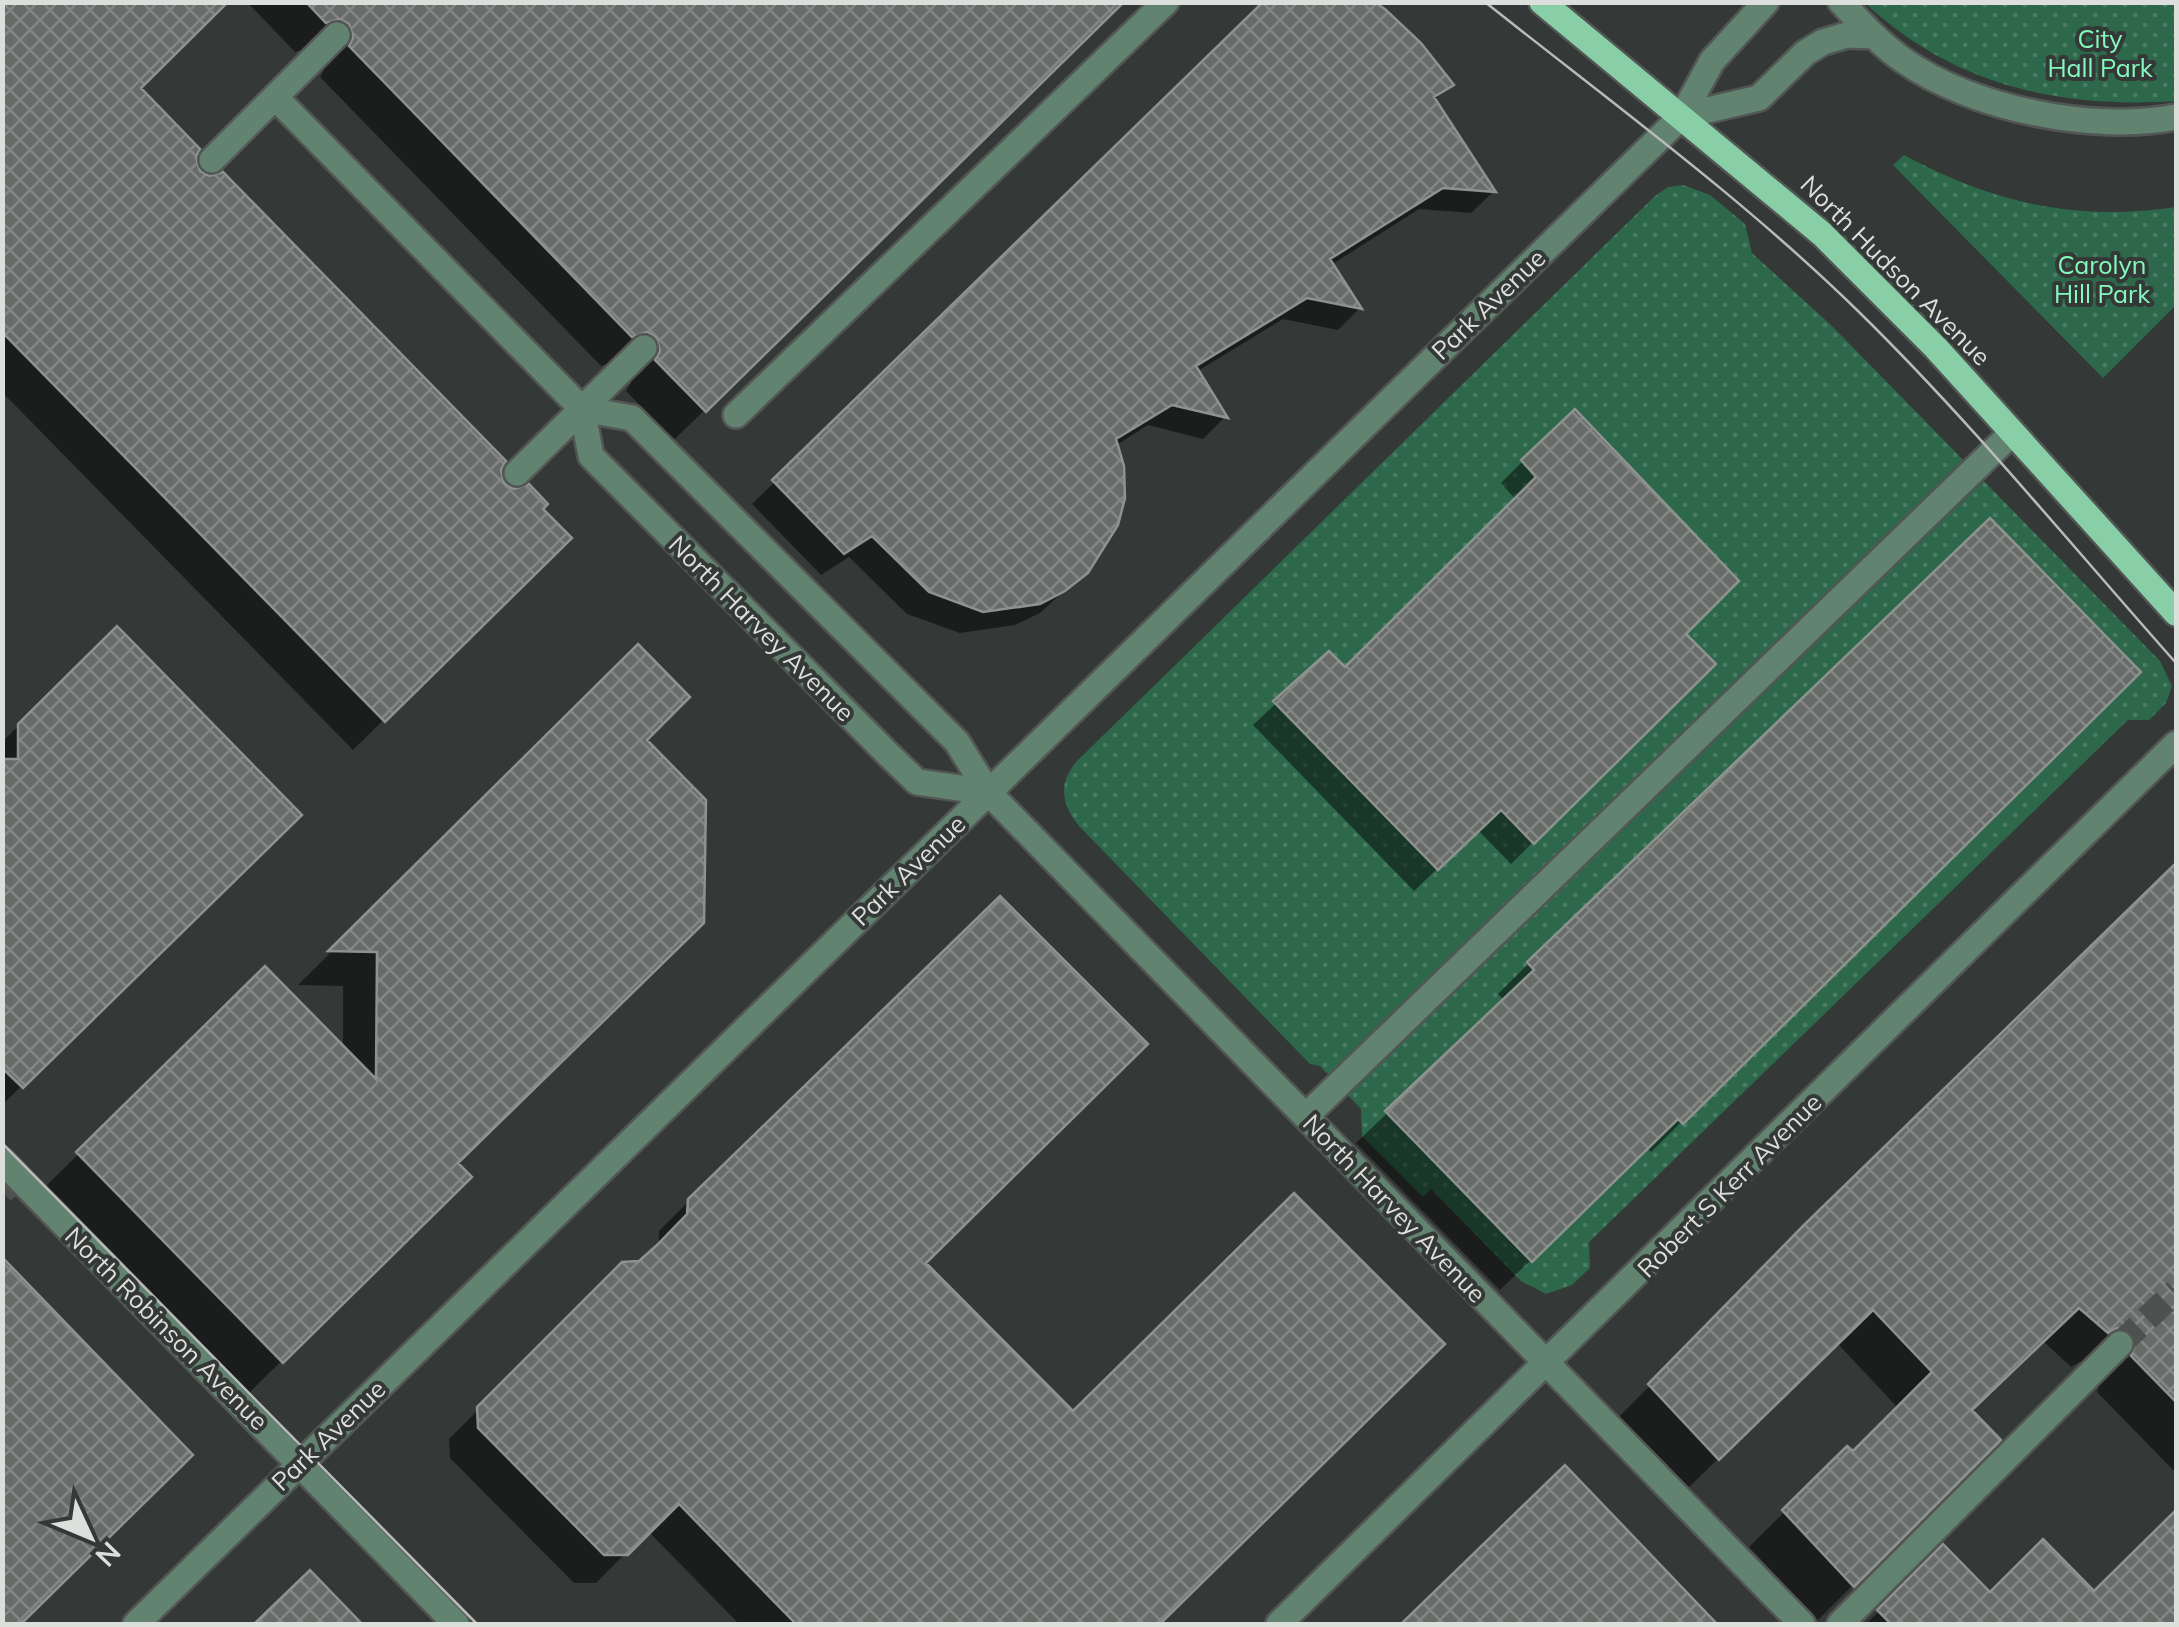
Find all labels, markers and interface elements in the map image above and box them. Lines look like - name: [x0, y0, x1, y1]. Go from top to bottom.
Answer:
- park label: City Hall Park: [2047, 23, 2154, 83]
- street label: North Hudson Avenue: [1794, 168, 1998, 372]
- street label: Park Avenue: [1425, 242, 1551, 366]
- park label: Carolyn Hill Park: [2054, 249, 2151, 309]
- street label: North Harvey Avenue: [663, 529, 861, 727]
- street label: Park Avenue: [845, 808, 971, 932]
- street label: Robert S Kerr Avenue: [1630, 1086, 1828, 1284]
- street label: North Harvey Avenue: [1297, 1107, 1493, 1309]
- street label: North Robinson Avenue: [59, 1220, 275, 1436]
- street label: Park Avenue: [265, 1373, 391, 1497]
- north arrow: [40, 1487, 140, 1587]
- text: N: [88, 1535, 128, 1574]

